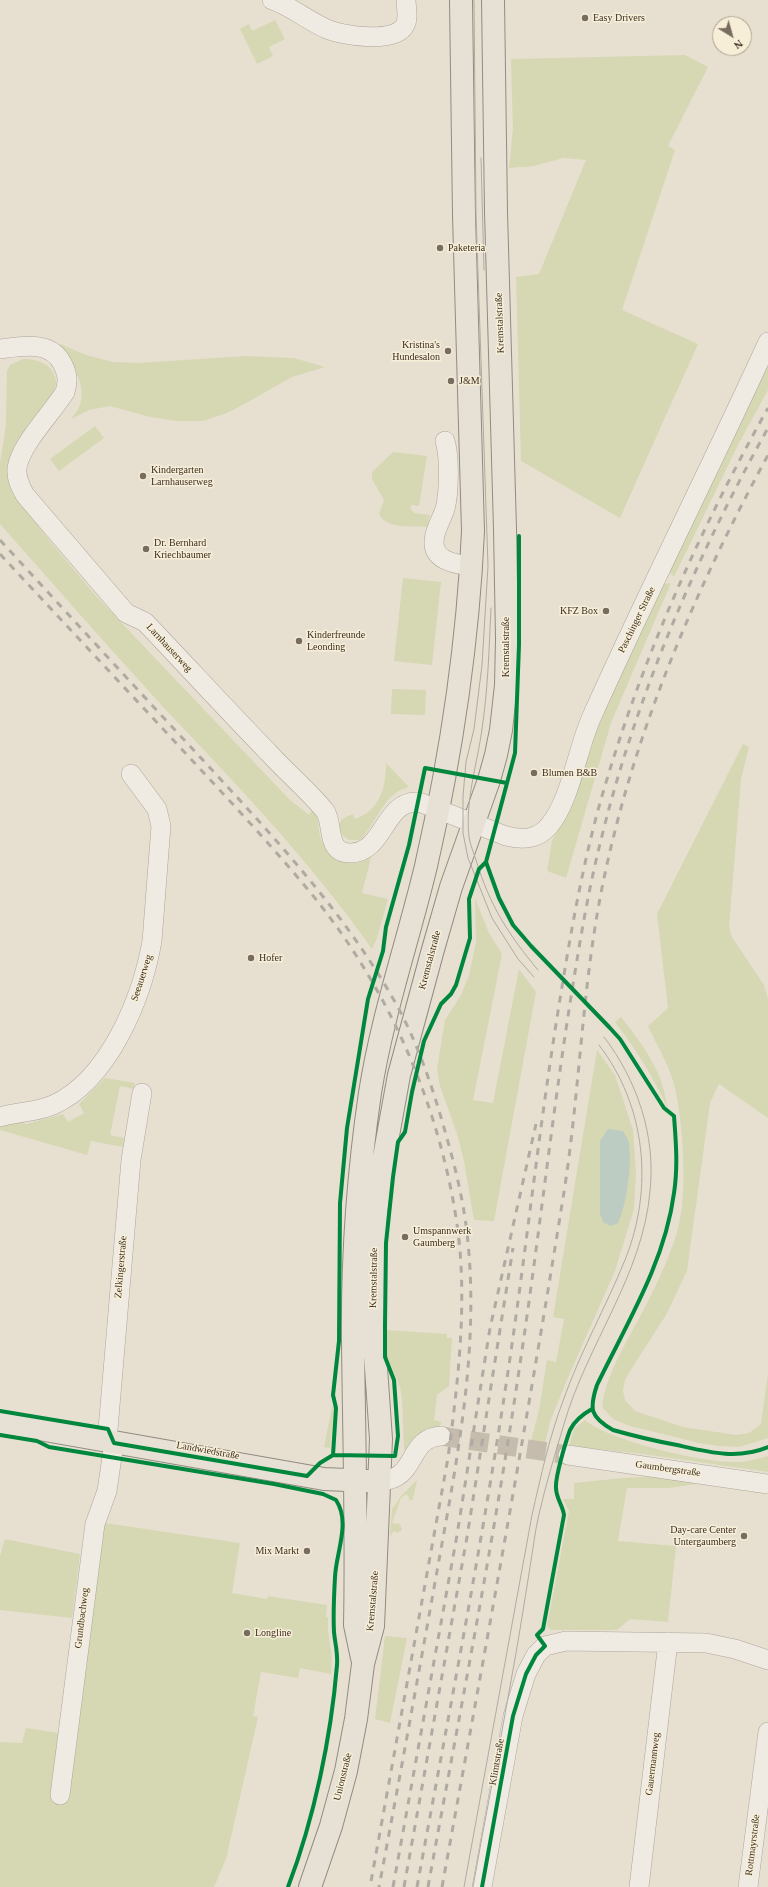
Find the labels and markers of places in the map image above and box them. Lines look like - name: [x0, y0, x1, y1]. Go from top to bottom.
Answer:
- place label: Easy Drivers: [593, 12, 645, 24]
- marker: Easy Drivers: [580, 13, 590, 23]
- place label: Paketeria: [448, 242, 485, 254]
- marker: Paketeria: [435, 243, 445, 253]
- place label: Kristina's Hundesalon: [392, 339, 440, 362]
- marker: Kristina's Hundesalon: [443, 346, 453, 356]
- place label: J&M: [459, 375, 480, 387]
- marker: J&M: [446, 376, 456, 386]
- place label: Kindergarten Larnhauserweg: [151, 464, 213, 488]
- marker: Kindergarten Larnhauserweg: [138, 471, 148, 481]
- place label: Dr. Bernhard Kriechbaumer: [154, 537, 211, 560]
- marker: Dr. Bernhard Kriechbaumer: [141, 544, 151, 554]
- place label: KFZ Box: [560, 605, 598, 617]
- marker: KFZ Box: [601, 606, 611, 616]
- place label: Kinderfreunde Leonding: [307, 629, 365, 652]
- marker: Kinderfreunde Leonding: [294, 636, 304, 646]
- place label: Blumen B&B: [542, 767, 597, 779]
- marker: Blumen B&B: [529, 768, 539, 778]
- place label: Hofer: [259, 952, 282, 964]
- marker: Hofer: [246, 953, 256, 963]
- place label: Umspannwerk Gaumberg: [413, 1225, 471, 1248]
- marker: Umspannwerk Gaumberg: [400, 1232, 410, 1242]
- place label: Day-care Center Untergaumberg: [670, 1524, 736, 1548]
- marker: Day-care Center Untergaumberg: [739, 1531, 749, 1541]
- place label: Mix Markt: [255, 1545, 299, 1557]
- marker: Mix Markt: [302, 1546, 312, 1556]
- place label: Longline: [255, 1627, 291, 1639]
- marker: Longline: [242, 1628, 252, 1638]

